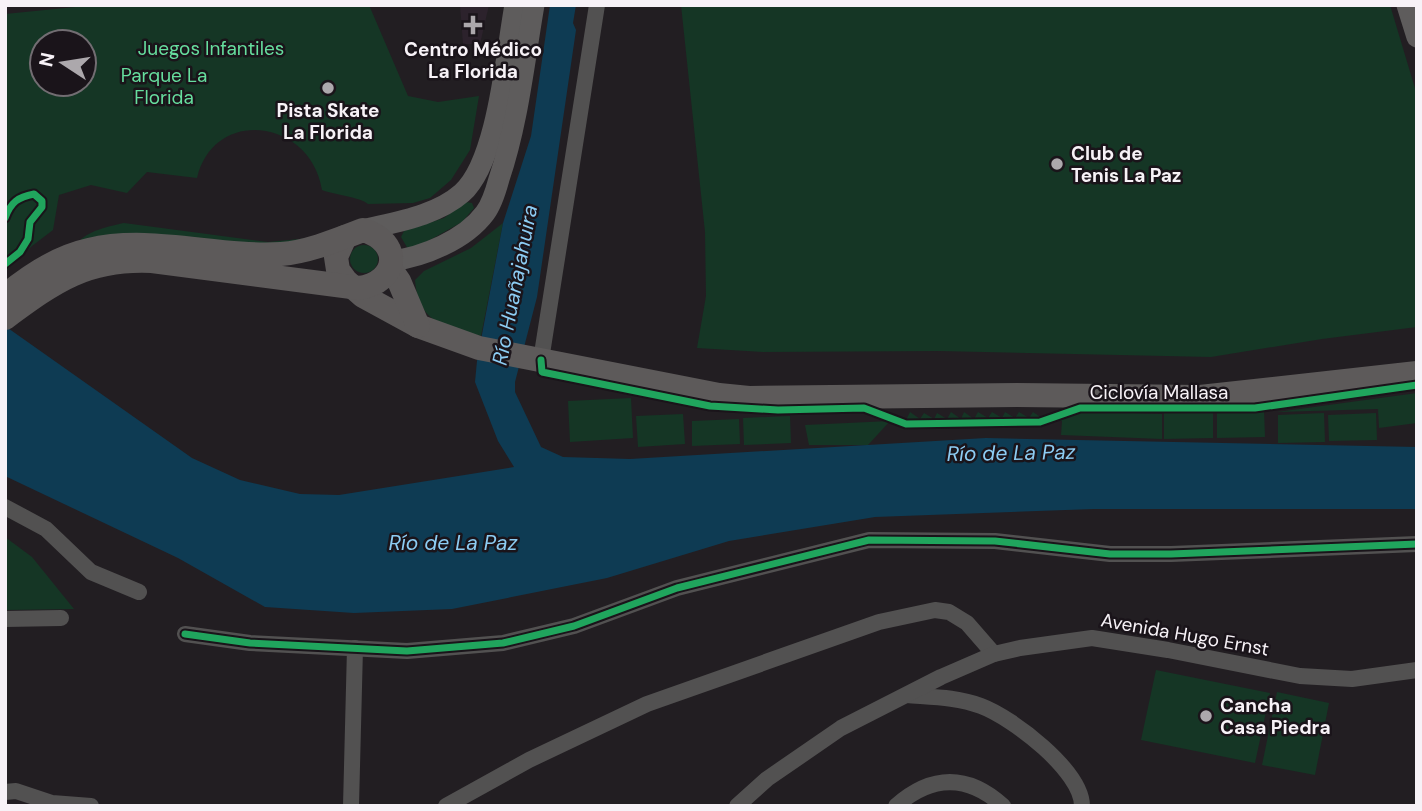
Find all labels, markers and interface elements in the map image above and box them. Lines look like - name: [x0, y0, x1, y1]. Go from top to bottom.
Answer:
- marker: Centro Médico La Florida: [463, 15, 483, 35]
- north arrow: [28, 28, 98, 98]
- park label: Juegos Infantiles: [138, 36, 284, 61]
- place label: Centro Médico La Florida: [404, 37, 542, 84]
- text: N: [33, 50, 61, 69]
- park label: Parque La Florida: [121, 63, 207, 110]
- marker: Pista Skate La Florida: [320, 80, 336, 96]
- place label: Pista Skate La Florida: [276, 98, 380, 145]
- place label: Club de Tenis La Paz: [1071, 141, 1181, 188]
- marker: Club de Tenis La Paz: [1049, 156, 1065, 172]
- water label: Río Huañajahuira: [486, 202, 544, 368]
- street label: Ciclovía Mallasa: [1090, 380, 1228, 405]
- water label: Río de La Paz: [946, 438, 1076, 468]
- water label: Río de La Paz: [389, 529, 518, 557]
- street label: Avenida Hugo Ernst: [1099, 607, 1271, 662]
- place label: Cancha Casa Piedra: [1220, 693, 1331, 740]
- marker: Cancha Casa Piedra: [1198, 708, 1214, 724]

